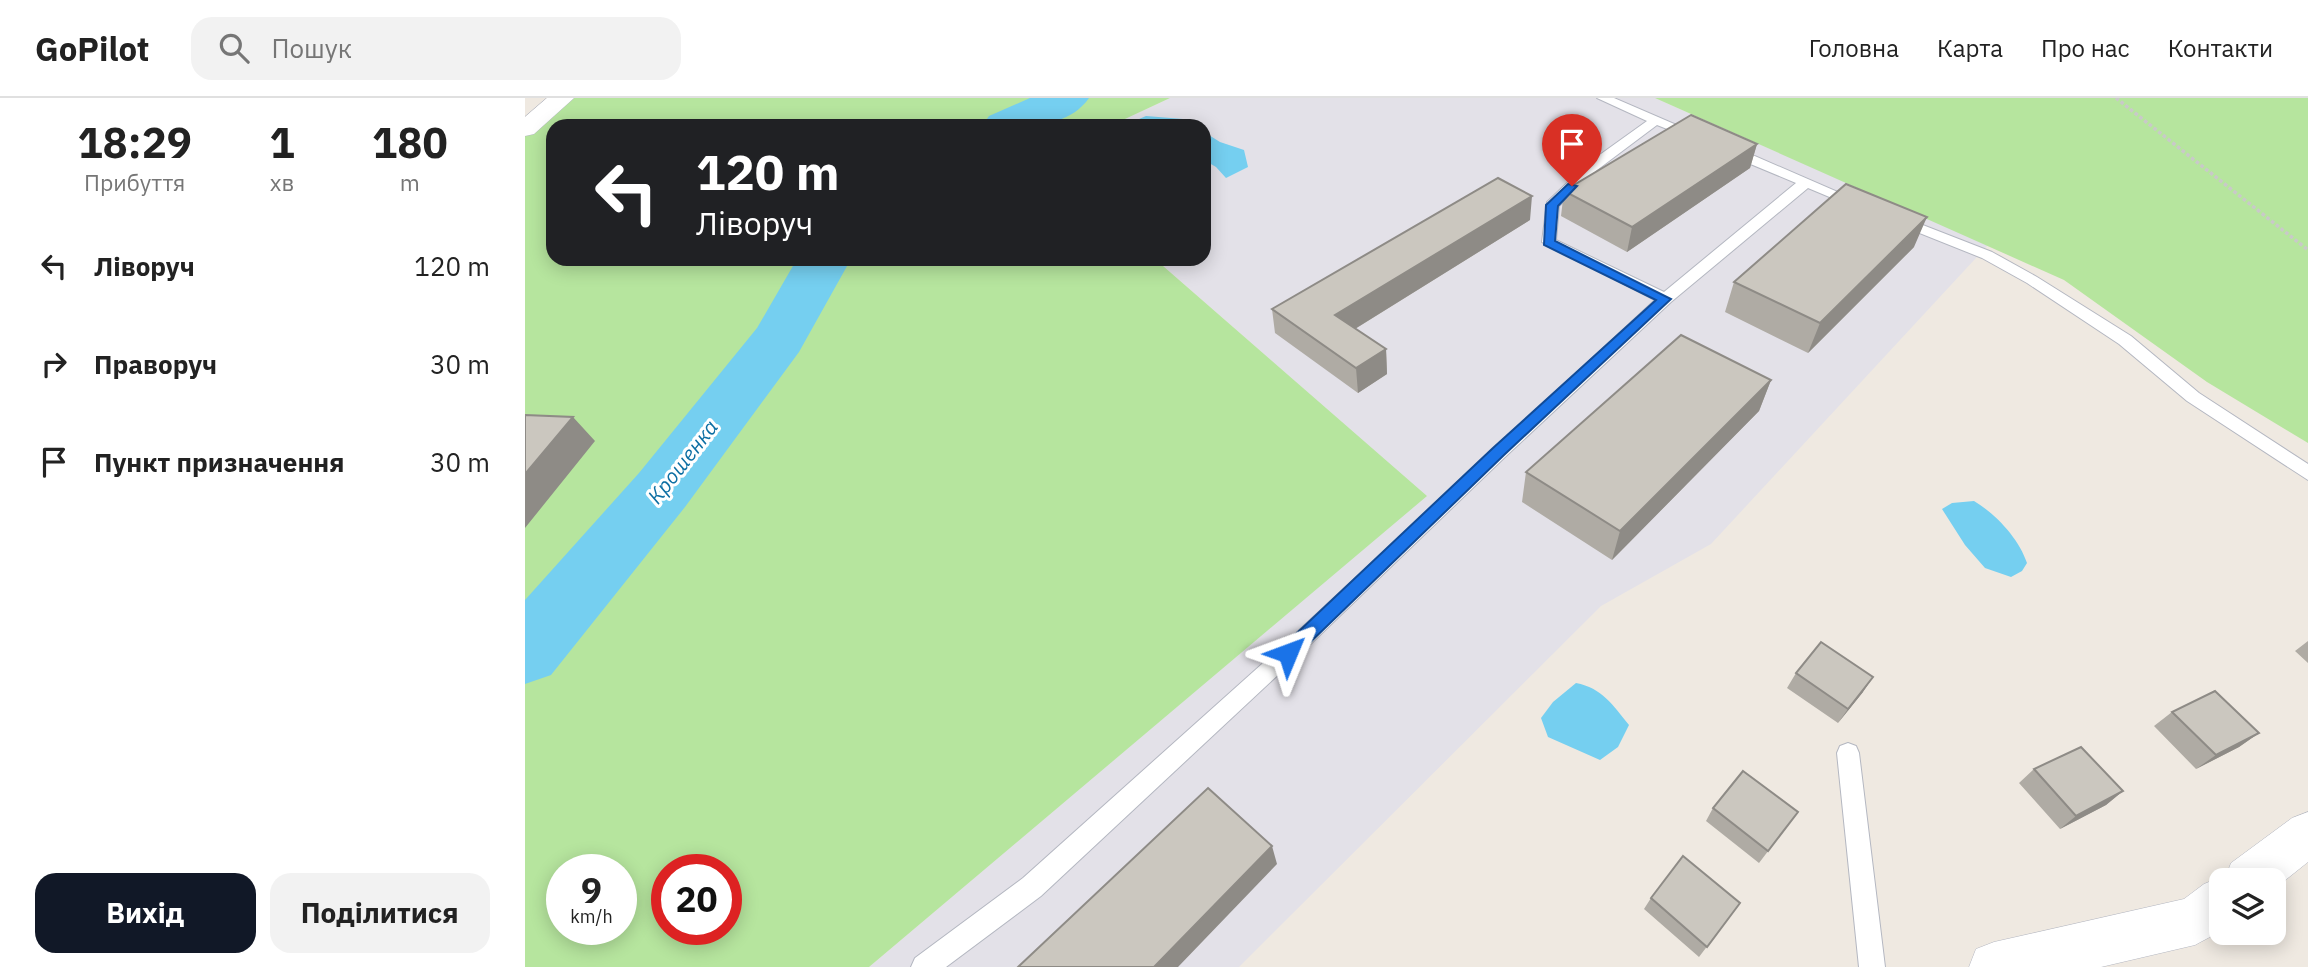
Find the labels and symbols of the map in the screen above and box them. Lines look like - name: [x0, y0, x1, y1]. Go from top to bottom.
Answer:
- pin: [1542, 114, 1602, 186]
- water label: Крошенка: [641, 414, 724, 509]
- position arrow: [1251, 616, 1325, 690]
- speed limit sign: 20: [651, 854, 742, 945]

